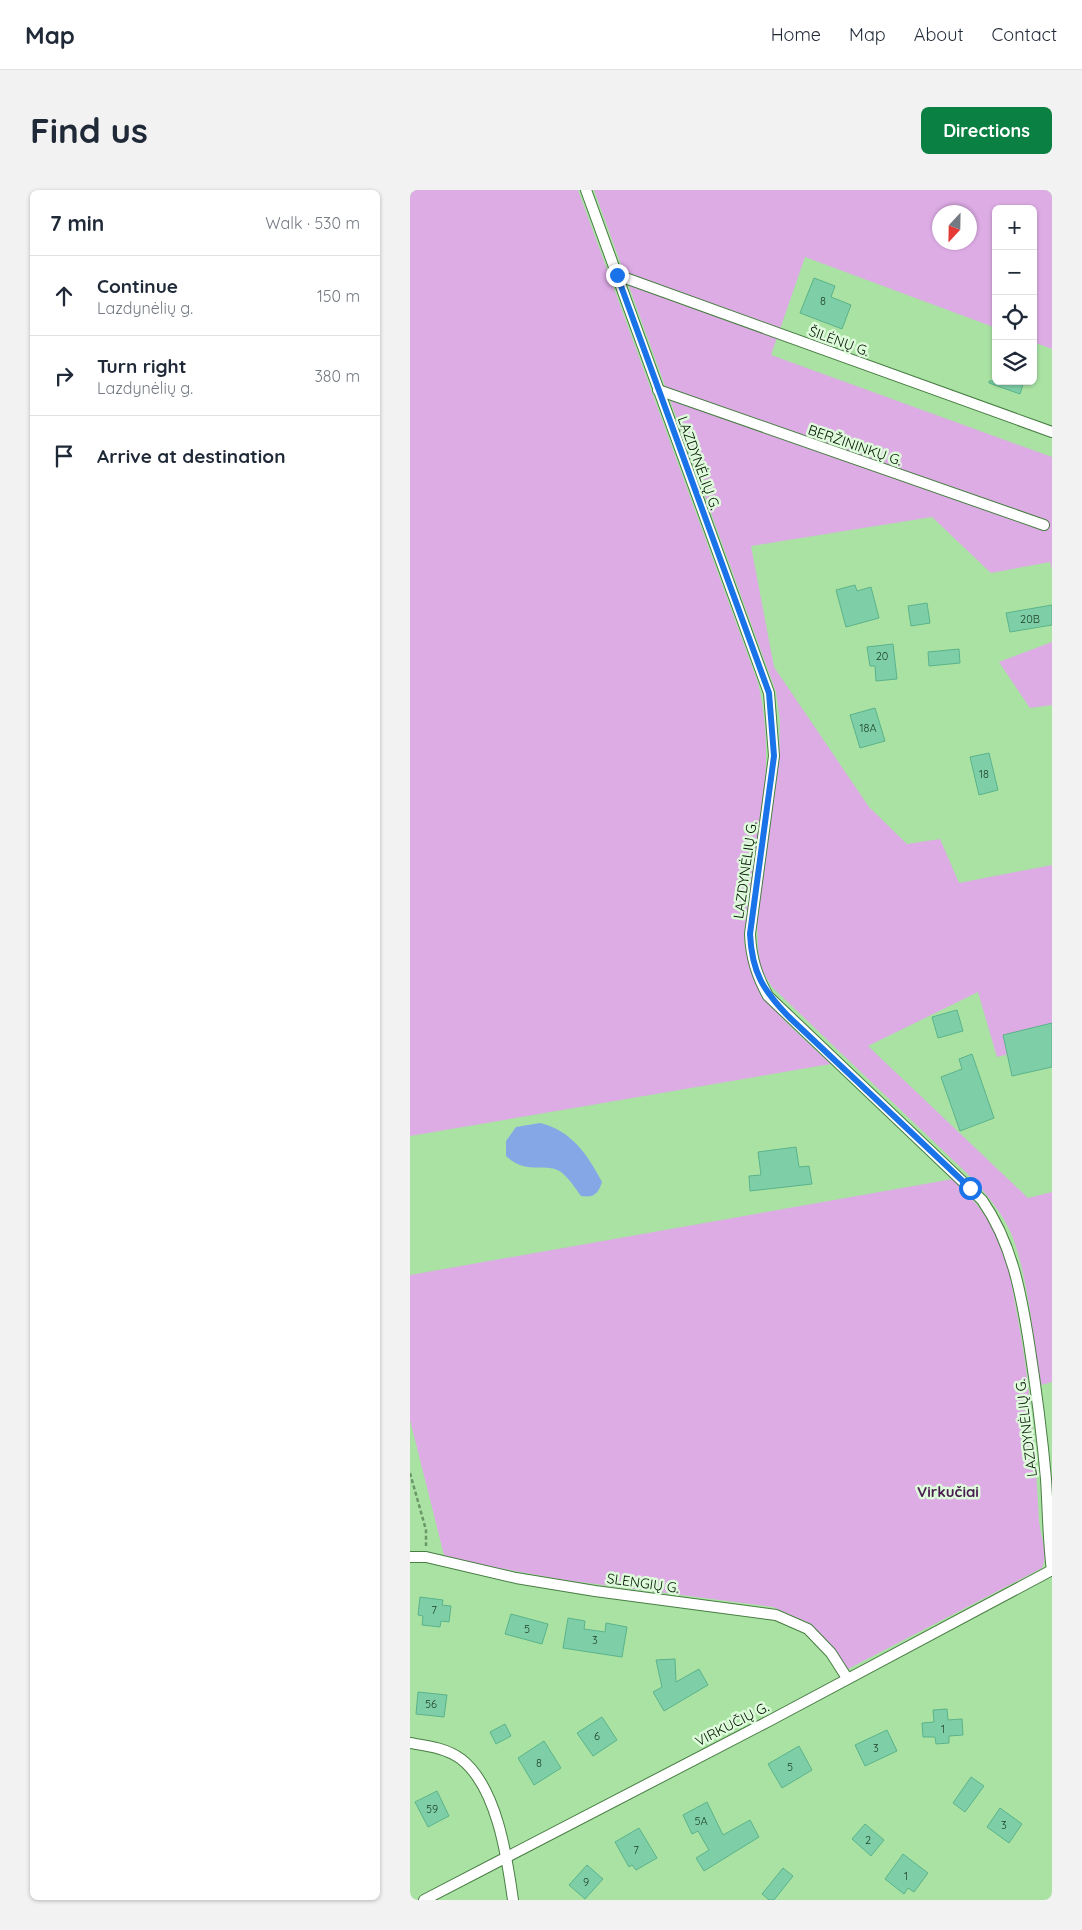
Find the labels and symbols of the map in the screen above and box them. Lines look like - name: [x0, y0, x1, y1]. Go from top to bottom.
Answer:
- north arrow: [932, 205, 977, 250]
- route end: [606, 264, 629, 287]
- house number: 8: [820, 294, 826, 308]
- street label: ŠILĖNŲ G.: [806, 322, 872, 360]
- street label: LAZDYNĖLIŲ G.: [674, 414, 724, 512]
- street label: BERŽININKŲ G.: [806, 421, 904, 469]
- house number: 20B: [1020, 612, 1040, 626]
- house number: 20: [876, 649, 888, 663]
- house number: 18A: [859, 721, 877, 735]
- house number: 18: [979, 767, 989, 781]
- street label: LAZDYNĖLIŲ G.: [729, 820, 761, 920]
- route start: [959, 1177, 982, 1200]
- street label: LAZDYNĖLIŲ G.: [1011, 1378, 1041, 1478]
- district label: Virkučiai: [917, 1482, 979, 1501]
- street label: SLENGIŲ G.: [606, 1569, 680, 1597]
- house number: 7: [431, 1603, 437, 1617]
- house number: 5: [524, 1622, 530, 1636]
- house number: 3: [592, 1633, 598, 1647]
- house number: 56: [425, 1697, 437, 1711]
- street label: VIRKUČIŲ G.: [692, 1698, 772, 1750]
- house number: 1: [941, 1722, 945, 1736]
- house number: 6: [594, 1729, 600, 1743]
- house number: 3: [873, 1741, 879, 1755]
- house number: 8: [536, 1756, 542, 1770]
- house number: 5: [787, 1760, 793, 1774]
- house number: 59: [426, 1802, 438, 1816]
- house number: 5A: [694, 1814, 708, 1828]
- house number: 3: [1001, 1818, 1007, 1832]
- house number: 2: [865, 1833, 871, 1847]
- house number: 7: [633, 1843, 639, 1857]
- house number: 1: [904, 1869, 908, 1883]
- house number: 9: [583, 1875, 589, 1889]

